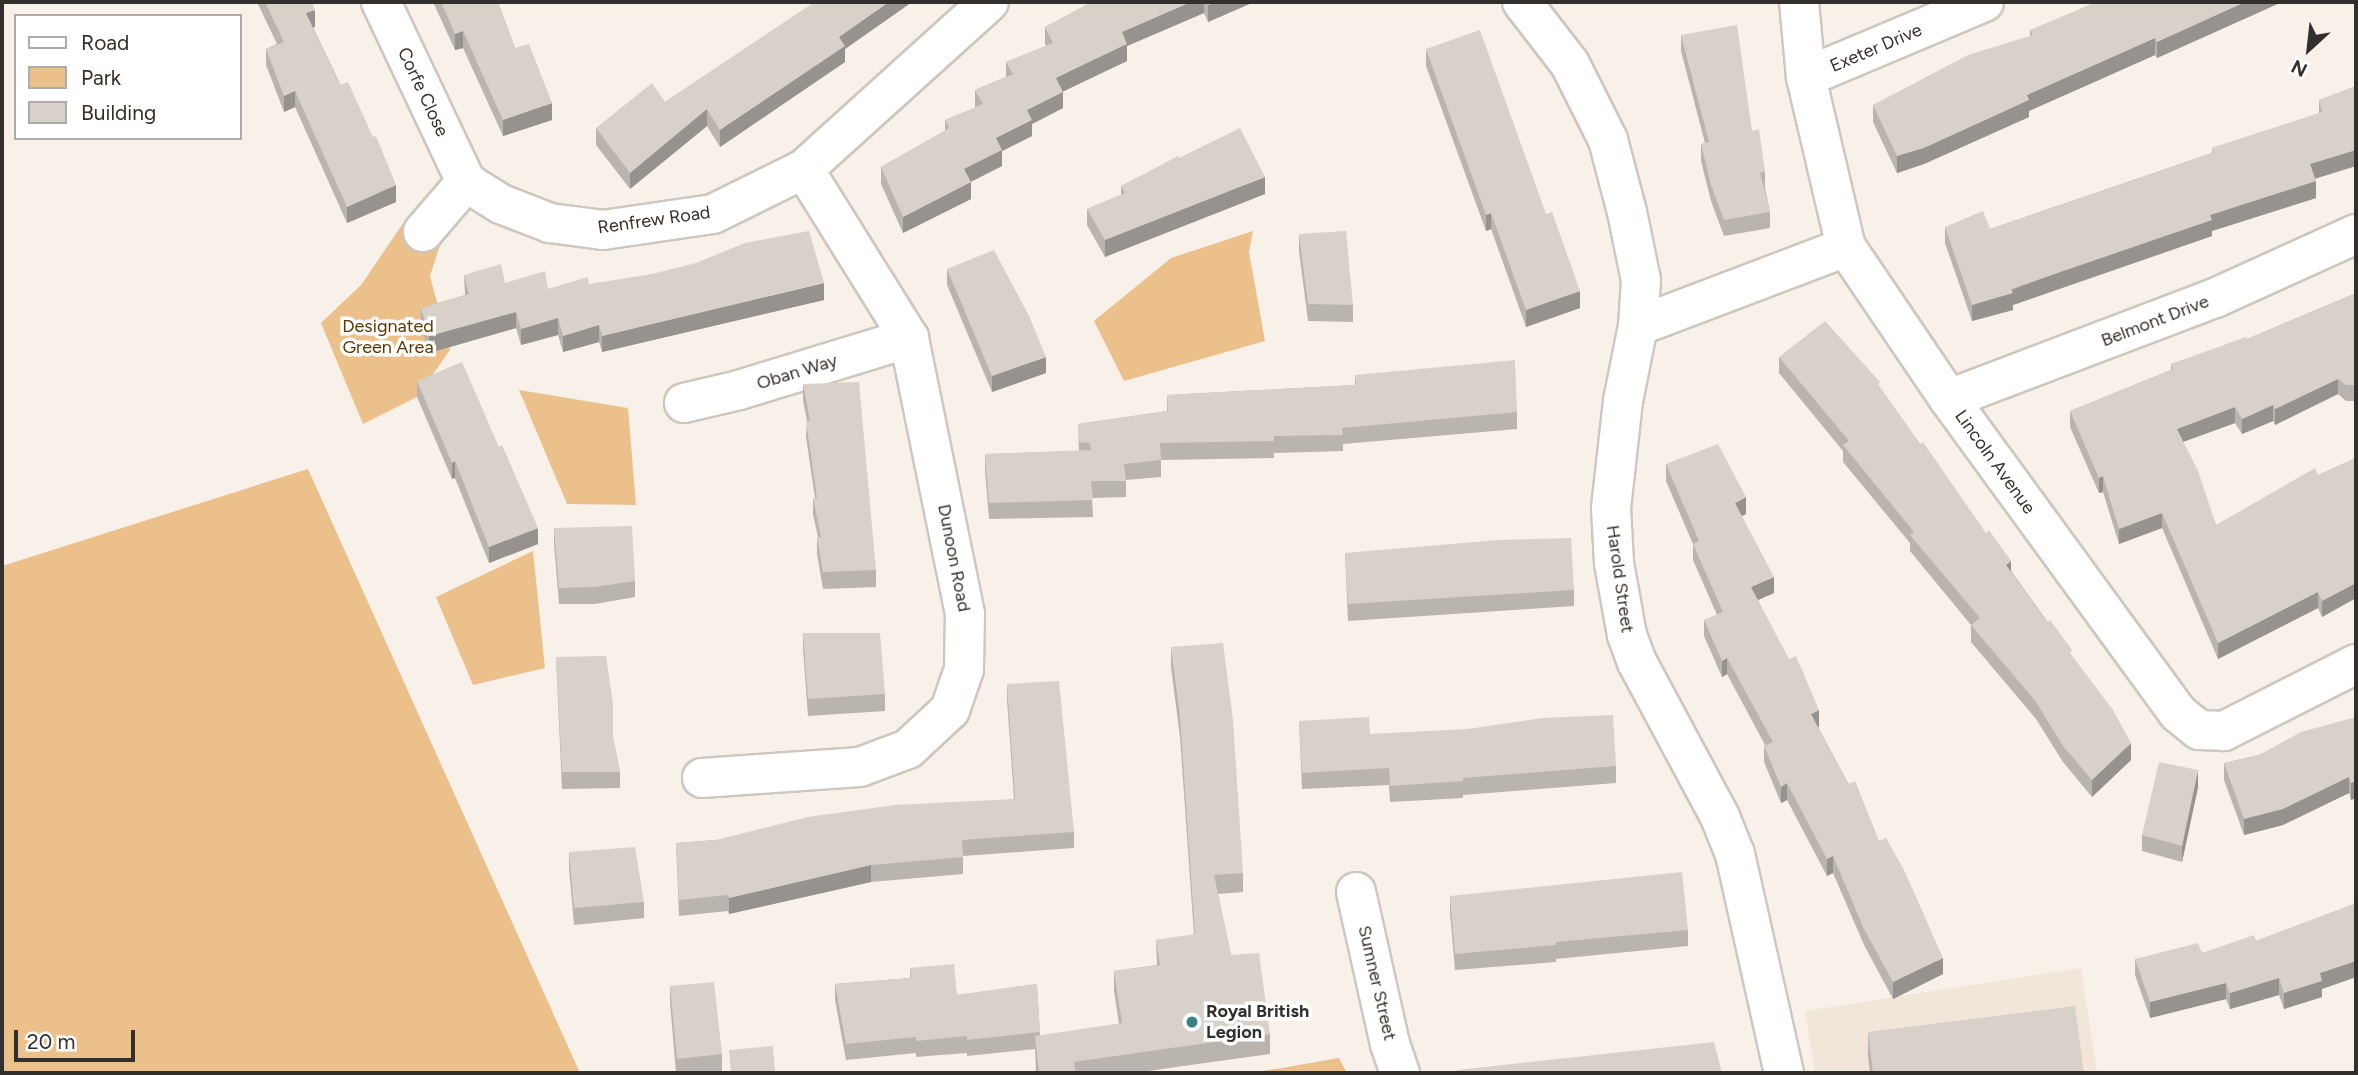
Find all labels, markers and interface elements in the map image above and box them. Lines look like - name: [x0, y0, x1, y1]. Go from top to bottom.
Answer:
- legend: [14, 14, 242, 140]
- north arrow: [2274, 14, 2344, 84]
- street label: Exeter Drive: [1827, 19, 1925, 77]
- text: Road: [81, 30, 129, 55]
- street label: Corfe Close: [393, 44, 453, 140]
- text: N: [2287, 55, 2311, 82]
- text: Park: [81, 65, 121, 90]
- text: Building: [81, 100, 156, 125]
- street label: Renfrew Road: [596, 201, 712, 239]
- street label: Belmont Drive: [2098, 291, 2212, 351]
- park label: Designated Green Area: [342, 316, 434, 358]
- street label: Oban Way: [754, 350, 840, 394]
- street label: Lincoln Avenue: [1950, 406, 2040, 518]
- street label: Dunoon Road: [933, 502, 975, 614]
- street label: Harold Street: [1602, 524, 1638, 634]
- street label: Sumner Street: [1353, 923, 1401, 1043]
- place label: Royal British Legion: [1206, 1001, 1309, 1044]
- marker: Royal British Legion: [1184, 1014, 1200, 1030]
- scale bar: [18, 1016, 138, 1060]
- text: 20 m: [27, 1029, 75, 1054]

